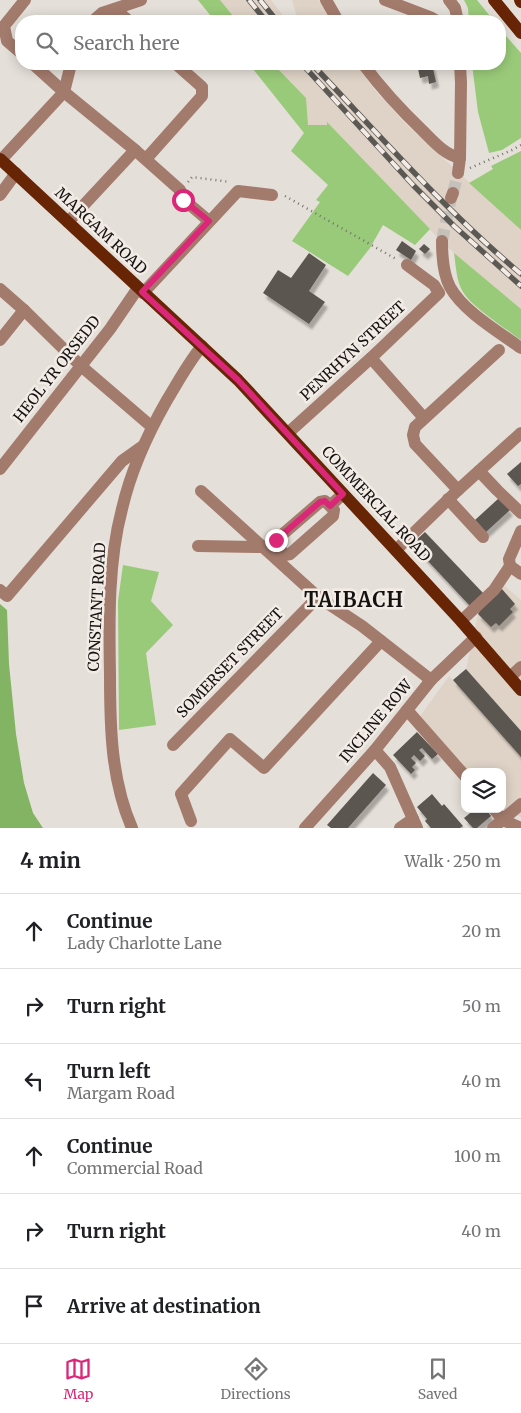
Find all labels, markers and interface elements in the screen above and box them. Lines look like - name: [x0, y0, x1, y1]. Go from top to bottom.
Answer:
- search box: [15, 15, 506, 70]
- icon: search: [33, 29, 61, 57]
- text: Search here: [73, 31, 180, 55]
- street label: MARGAM ROAD: [51, 183, 151, 278]
- route start: [172, 189, 195, 212]
- street label: PENRHYN STREET: [296, 296, 410, 404]
- street label: HEOL YR ORSEDD: [9, 312, 104, 426]
- street label: COMMERCIAL ROAD: [318, 442, 435, 565]
- route end: [265, 529, 288, 552]
- street label: CONSTANT ROAD: [84, 542, 109, 672]
- district label: TAIBACH: [304, 587, 404, 612]
- street label: SOMERSET STREET: [172, 603, 287, 722]
- street label: INCLINE ROW: [335, 674, 417, 766]
- map controls: [461, 768, 506, 813]
- button: layers: [461, 768, 506, 813]
- text: 4 min: [20, 847, 81, 874]
- text: Walk · 250 m: [405, 851, 501, 871]
- text: Continue: [67, 909, 153, 933]
- icon: ahead: [20, 917, 48, 945]
- text: 20 m: [462, 921, 501, 941]
- text: Lady Charlotte Lane: [67, 933, 222, 953]
- icon: right: [20, 992, 48, 1020]
- text: Turn right: [67, 994, 166, 1018]
- text: 50 m: [462, 996, 501, 1016]
- text: Turn left: [67, 1059, 151, 1083]
- icon: left: [20, 1067, 48, 1095]
- text: 40 m: [461, 1071, 501, 1091]
- text: Margam Road: [67, 1083, 175, 1103]
- text: Continue: [67, 1134, 153, 1158]
- icon: ahead: [20, 1142, 48, 1170]
- text: 100 m: [454, 1146, 501, 1166]
- text: Commercial Road: [67, 1158, 203, 1178]
- icon: right: [20, 1217, 48, 1245]
- text: Turn right: [67, 1219, 166, 1243]
- text: 40 m: [461, 1221, 501, 1241]
- icon: arrive: [20, 1292, 48, 1320]
- text: Arrive at destination: [67, 1294, 261, 1318]
- tab: Map: [64, 1355, 93, 1403]
- tab: Directions: [221, 1355, 291, 1403]
- tab: Saved: [418, 1355, 457, 1403]

